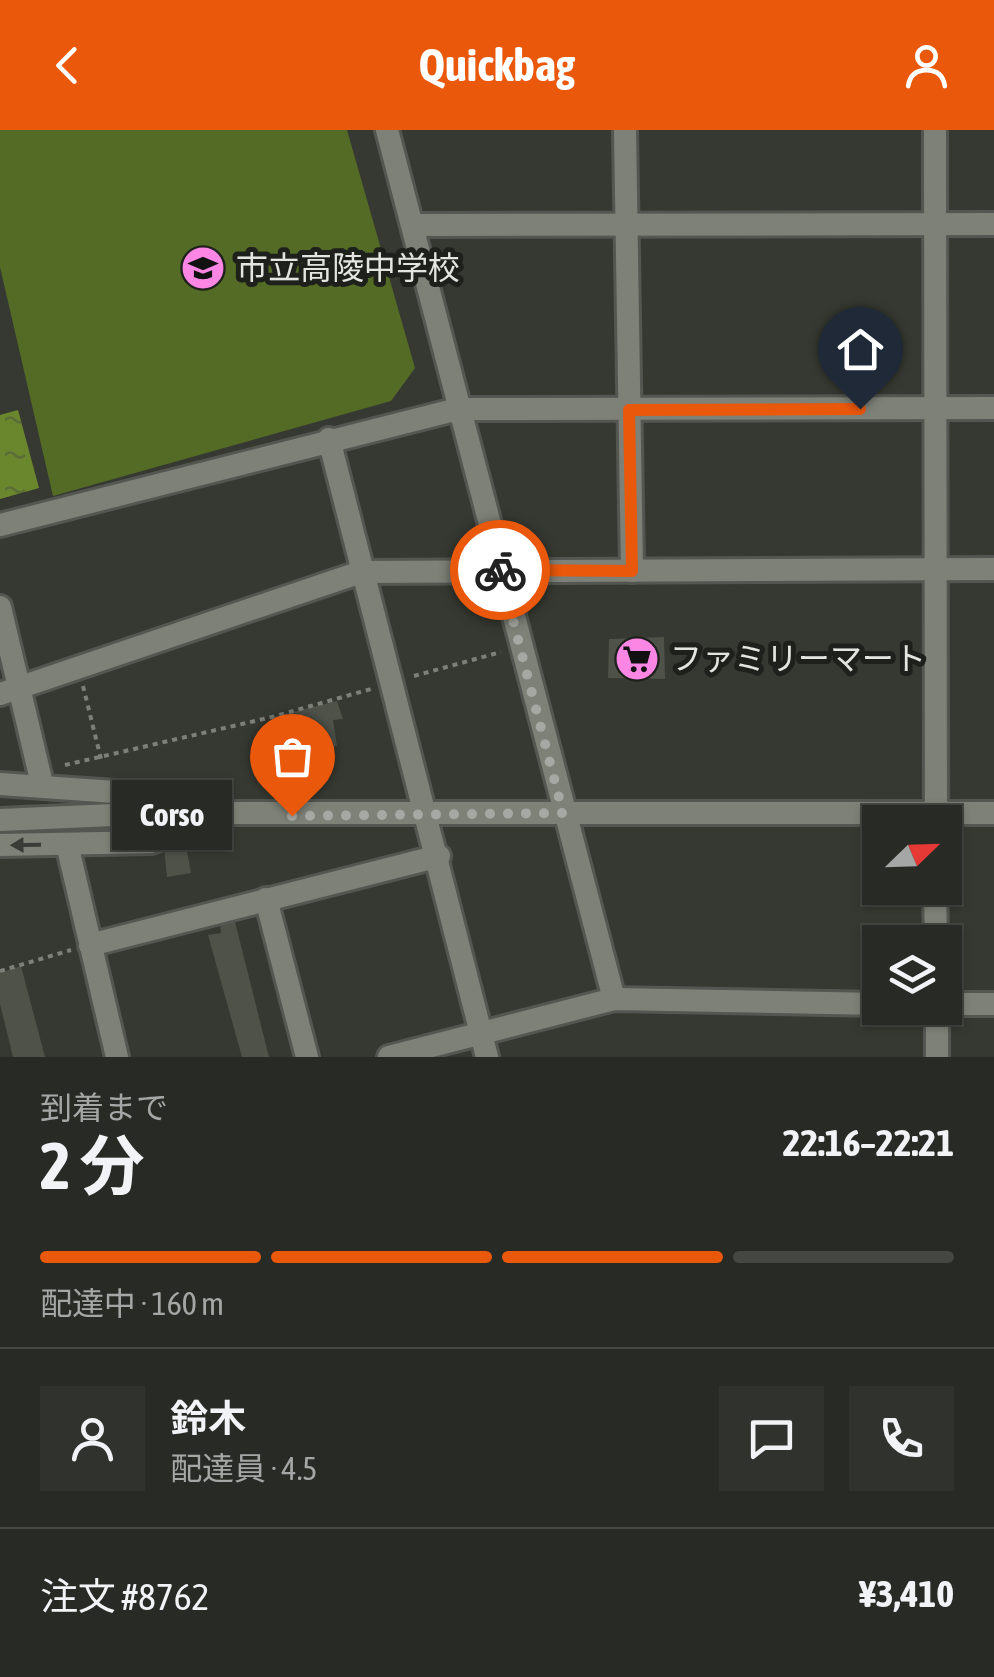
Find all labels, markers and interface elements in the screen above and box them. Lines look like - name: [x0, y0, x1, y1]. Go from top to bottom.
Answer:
- icon: back: [40, 38, 95, 93]
- icon: person: [899, 38, 954, 93]
- text: Quickbag: [419, 39, 575, 91]
- school or university icon: 市立高陵中学校: [180, 245, 226, 291]
- place label: 市立高陵中学校: [236, 249, 460, 286]
- pin: [818, 307, 903, 410]
- icon: home: [833, 322, 888, 377]
- courier: [450, 520, 550, 620]
- icon: bike: [473, 543, 528, 598]
- supermarket icon: ファミリーマート: [614, 636, 660, 682]
- place label: ファミリーマート: [670, 640, 926, 677]
- pin: [250, 714, 335, 817]
- icon: bag: [265, 729, 320, 784]
- callout: Corso: [112, 781, 232, 851]
- text: Corso: [139, 796, 205, 833]
- north arrow: [862, 805, 962, 905]
- map controls: [862, 805, 962, 1025]
- one-way arrow: [10, 837, 42, 853]
- button: layers: [862, 925, 962, 1025]
- text: 到着まで: [40, 1089, 168, 1126]
- text: 22:16–22:21: [782, 1121, 954, 1164]
- text: 2 分: [40, 1128, 144, 1203]
- text: 配達中 · 160 m: [40, 1285, 224, 1322]
- button: person: [40, 1386, 145, 1491]
- button: chat: [719, 1386, 824, 1491]
- button: phone: [849, 1386, 954, 1491]
- text: 鈴木: [170, 1397, 246, 1440]
- text: 配達員 · 4.5: [170, 1450, 317, 1487]
- text: ¥3,410: [859, 1572, 954, 1615]
- text: 注文 #8762: [40, 1575, 209, 1618]

